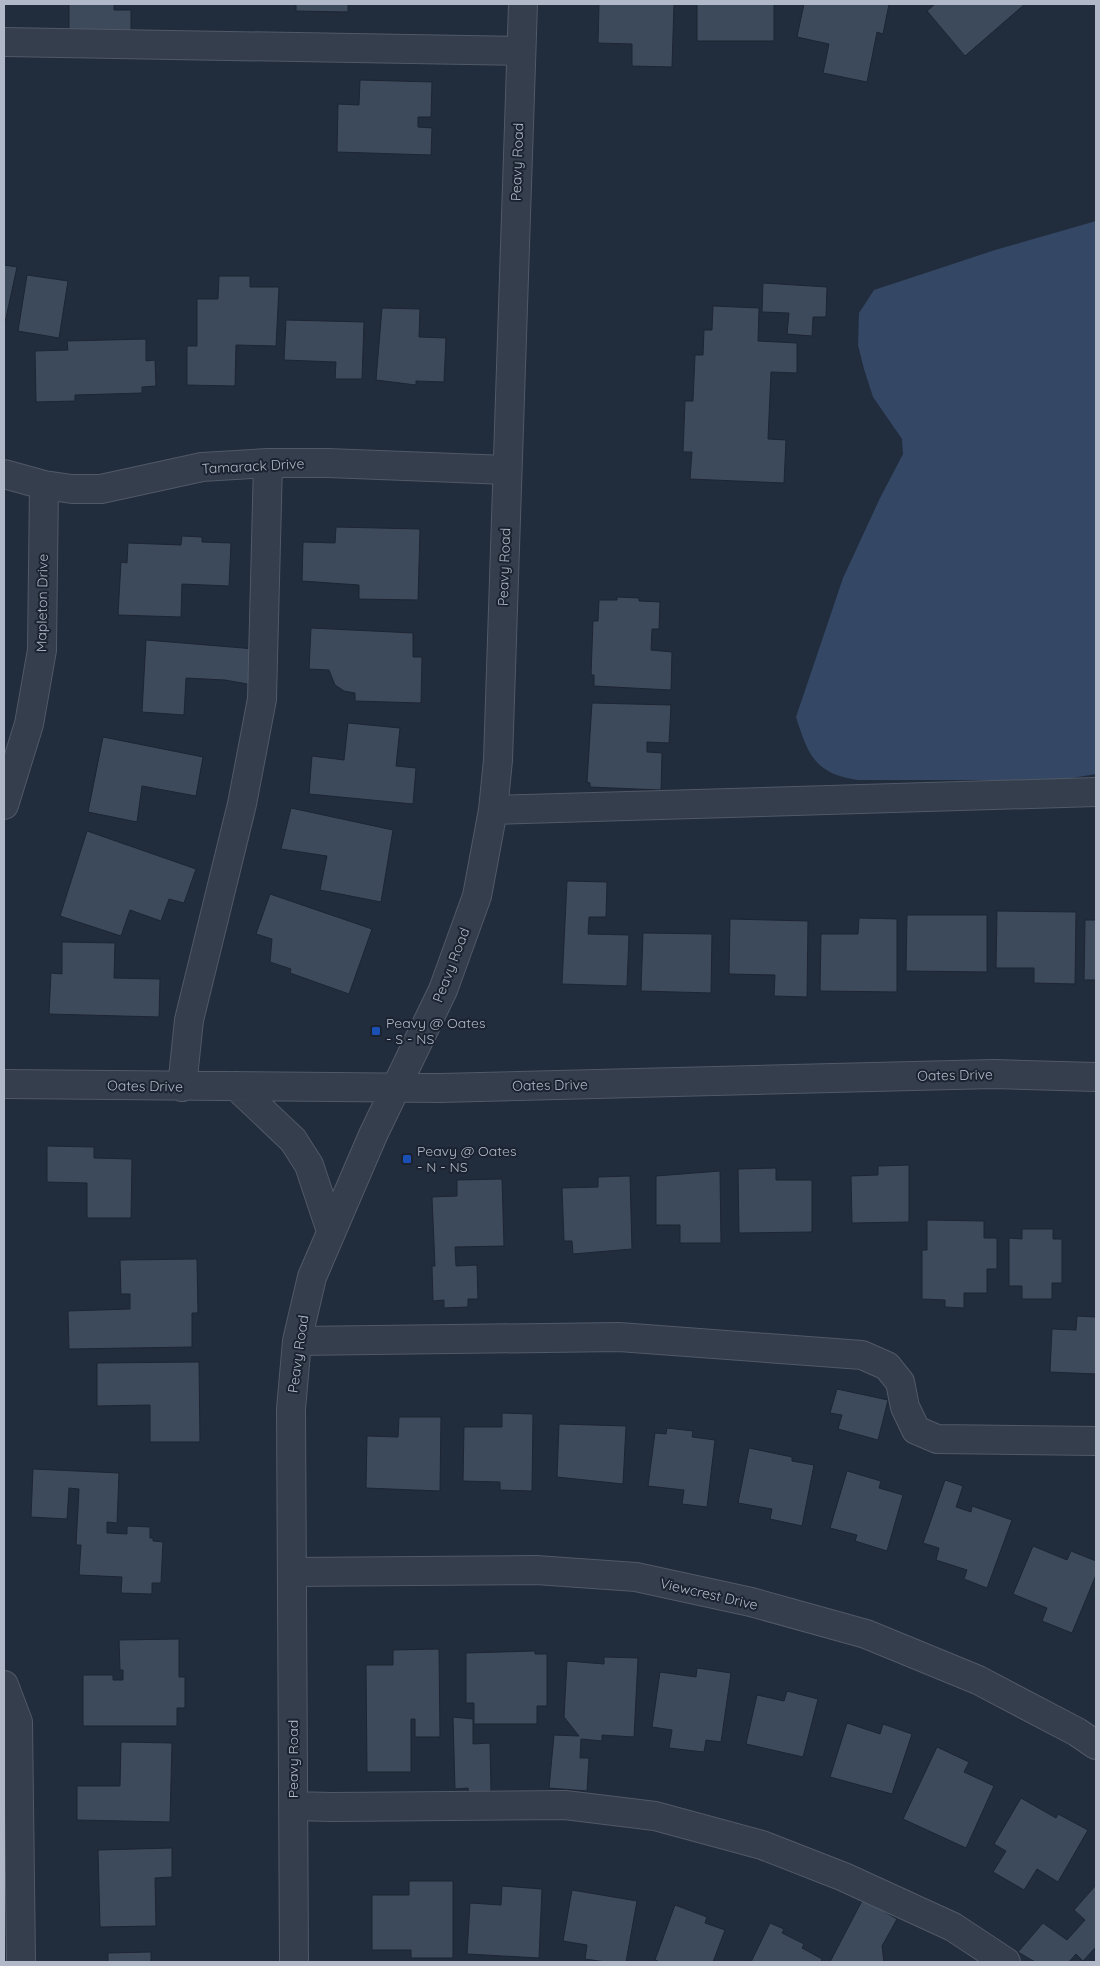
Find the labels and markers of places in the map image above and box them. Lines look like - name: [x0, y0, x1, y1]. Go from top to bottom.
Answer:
- place label: Peavy @ Oates - S - NS: [386, 1014, 485, 1048]
- marker: Peavy @ Oates - S - NS: [370, 1025, 382, 1037]
- place label: Peavy @ Oates - N - NS: [417, 1142, 516, 1176]
- marker: Peavy @ Oates - N - NS: [401, 1153, 413, 1165]

